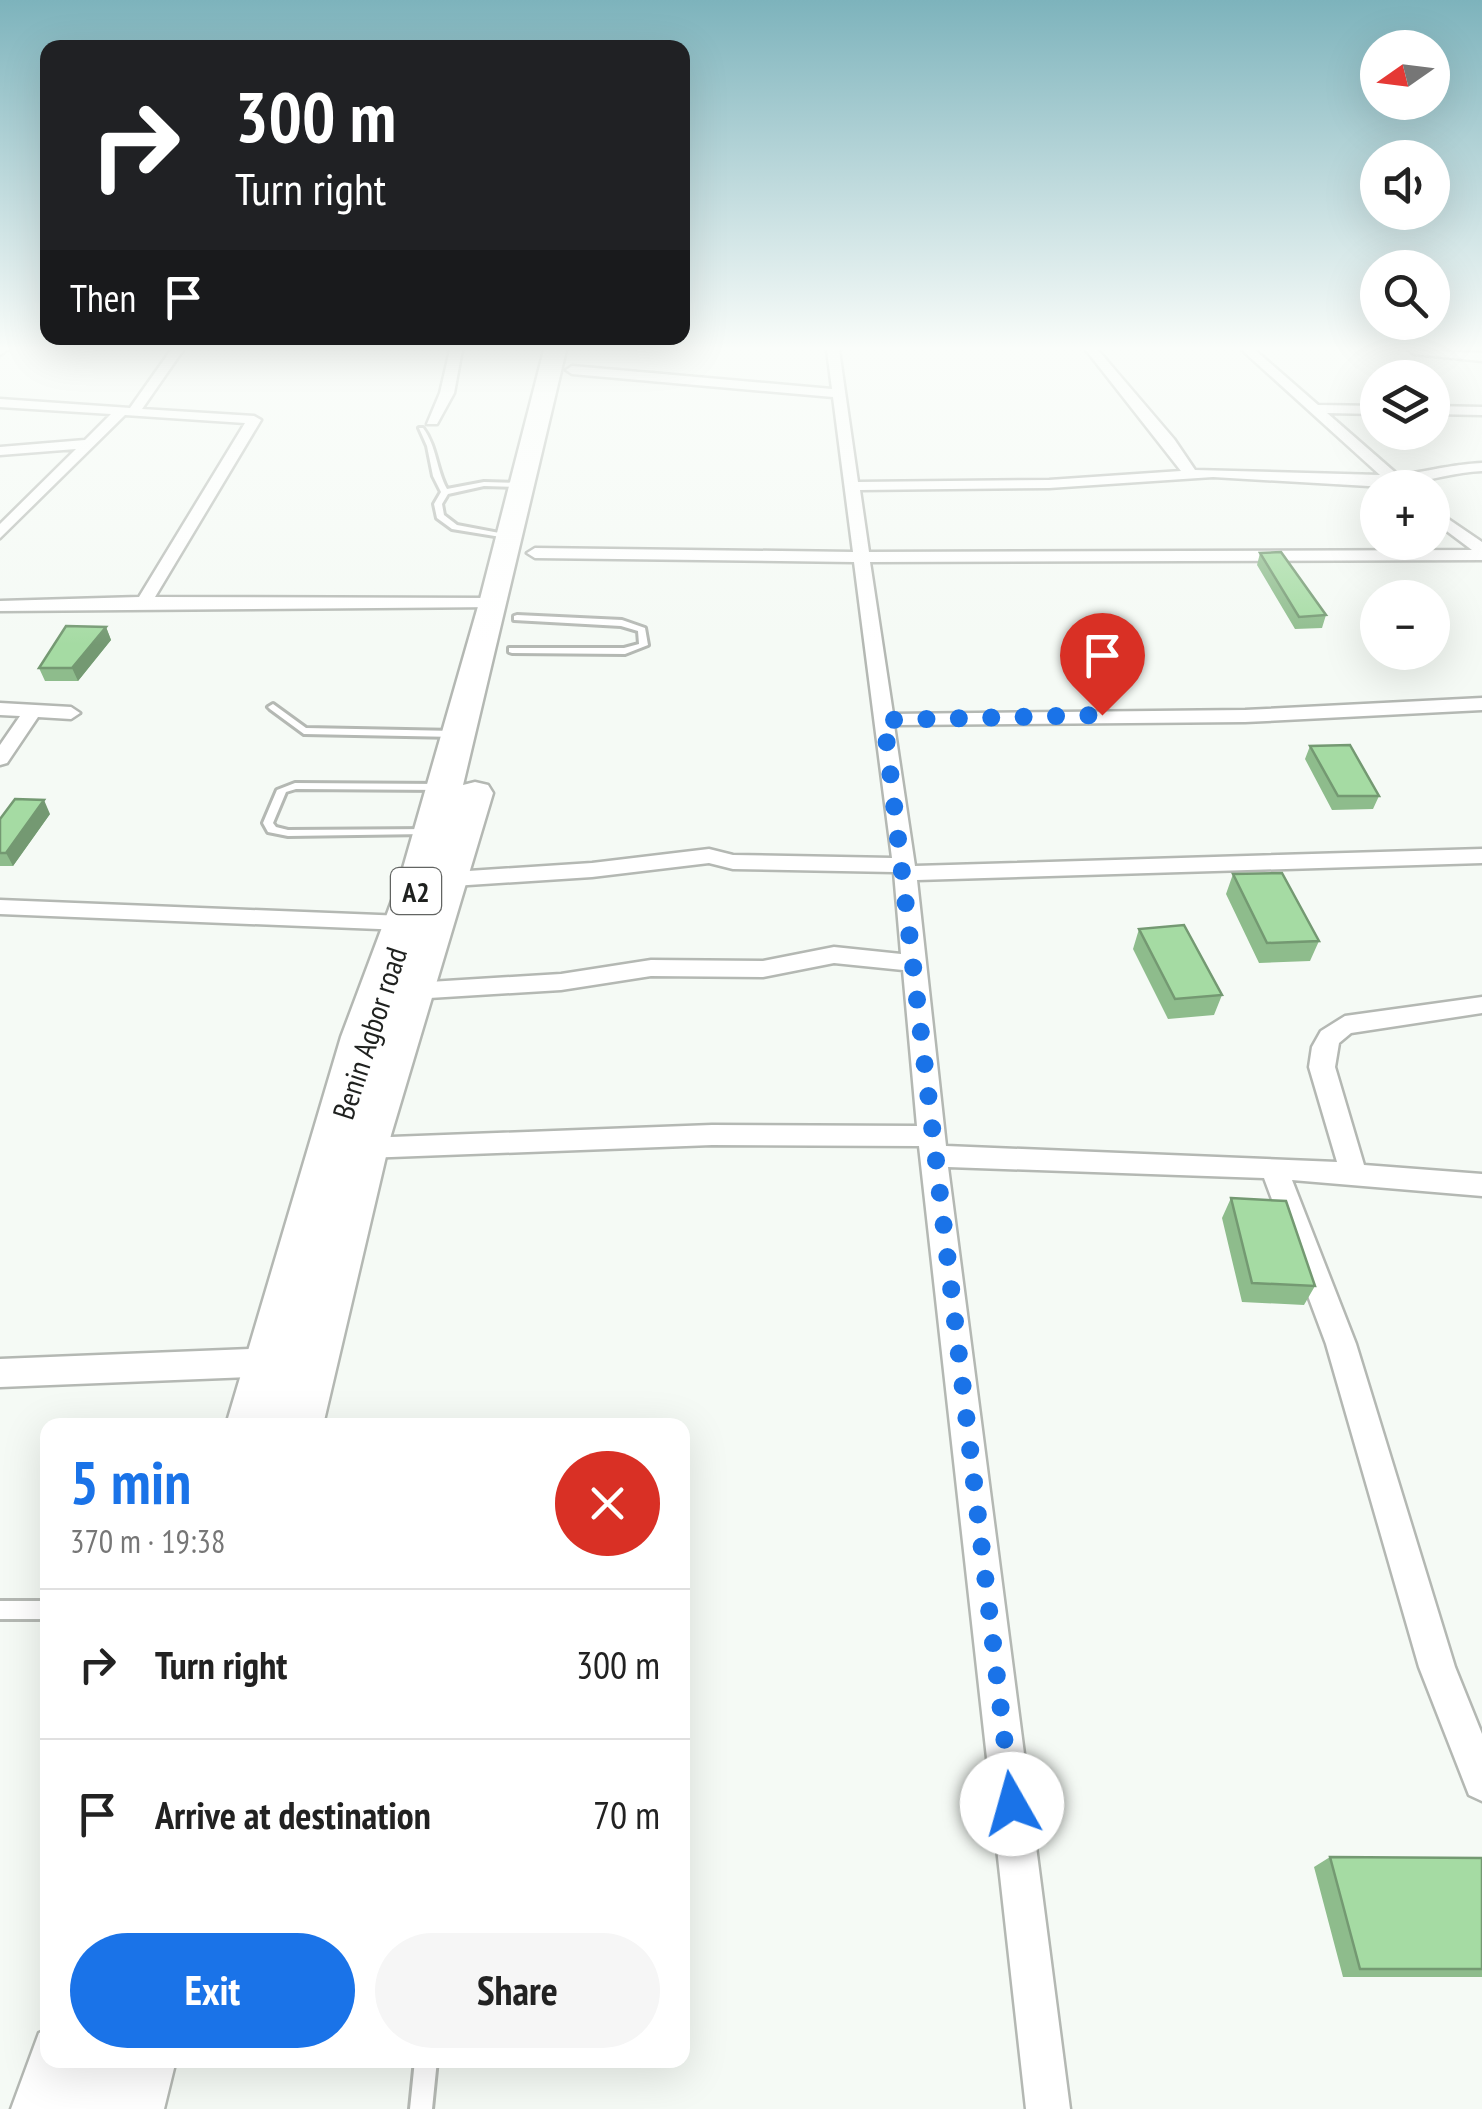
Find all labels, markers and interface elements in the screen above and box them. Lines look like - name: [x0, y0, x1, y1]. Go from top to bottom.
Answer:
- north arrow: [1360, 30, 1450, 120]
- map controls: [1360, 30, 1450, 670]
- text: 300 m: [235, 71, 396, 161]
- icon: right: [70, 80, 200, 210]
- button: sound: [1360, 140, 1450, 230]
- text: Turn right: [235, 159, 386, 217]
- button: search: [1360, 250, 1450, 340]
- icon: arrive: [156, 270, 211, 325]
- text: Then: [70, 273, 136, 322]
- button: layers: [1360, 360, 1450, 450]
- button: +: [1360, 470, 1450, 560]
- button: −: [1360, 580, 1450, 670]
- pin: [1060, 613, 1145, 716]
- icon: arrive: [1075, 628, 1130, 683]
- road number: A2: [391, 868, 441, 914]
- street label: Benin Agbor road: [323, 942, 415, 1124]
- text: 5 min: [70, 1443, 191, 1521]
- button: close: [555, 1451, 660, 1556]
- text: 370 m · 19:38: [70, 1520, 225, 1562]
- icon: right: [70, 1637, 125, 1692]
- text: Turn right: [155, 1640, 287, 1689]
- text: 300 m: [576, 1640, 660, 1689]
- position arrow: [960, 1752, 1064, 1856]
- icon: arrive: [70, 1787, 125, 1842]
- text: Arrive at destination: [155, 1790, 431, 1839]
- text: 70 m: [593, 1790, 660, 1839]
- button: Exit: [70, 1933, 355, 2048]
- button: Share: [375, 1933, 660, 2048]

